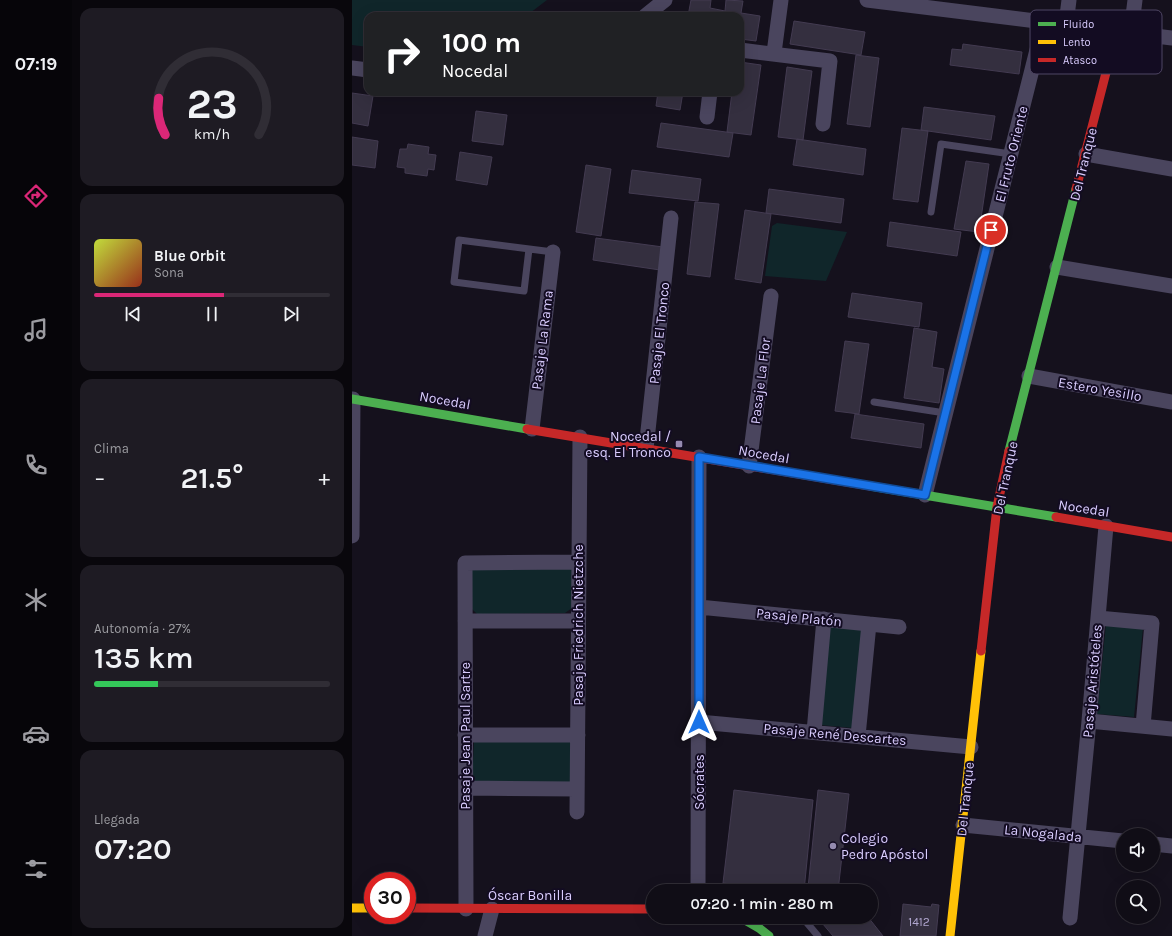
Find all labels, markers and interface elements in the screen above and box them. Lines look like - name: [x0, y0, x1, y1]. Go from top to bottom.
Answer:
- legend: [1030, 10, 1162, 74]
- text: Fluido: [1063, 18, 1094, 31]
- text: 100 m: [442, 26, 521, 59]
- icon: right: [376, 28, 428, 80]
- text: Lento: [1063, 36, 1091, 49]
- text: 07:19: [15, 53, 57, 75]
- text: Atasco: [1063, 54, 1097, 67]
- text: Nocedal: [442, 60, 508, 82]
- text: 23: [186, 80, 238, 128]
- street label: El Fruto Oriente: [991, 104, 1032, 204]
- text: km/h: [194, 125, 230, 142]
- street label: Del Tranque: [1066, 126, 1101, 202]
- icon: directions: [22, 182, 50, 210]
- pin: [974, 213, 1008, 247]
- icon: arrive: [980, 219, 1002, 241]
- text: Blue Orbit: [154, 247, 226, 265]
- text: Sona: [154, 265, 184, 280]
- street label: Pasaje El Tronco: [646, 281, 673, 385]
- street label: Pasaje La Rama: [528, 289, 557, 391]
- icon: previous: [122, 303, 144, 325]
- icon: pause: [201, 303, 223, 325]
- icon: next: [280, 303, 302, 325]
- icon: music: [22, 316, 50, 344]
- street label: Pasaje La Flor: [747, 336, 774, 425]
- street label: Estero Yesillo: [1057, 374, 1143, 405]
- street label: Nocedal: [418, 388, 472, 413]
- place label: Nocedal / esq. El Tronco: [585, 428, 671, 461]
- marker: Nocedal / esq. El Tronco: [674, 439, 684, 449]
- street label: Del Tranque: [989, 440, 1022, 516]
- text: Clima: [94, 441, 129, 456]
- street label: Nocedal: [737, 442, 791, 467]
- icon: phone: [22, 451, 50, 479]
- text: 21.5°: [180, 460, 244, 496]
- text: −: [94, 465, 106, 491]
- text: +: [318, 465, 330, 491]
- street label: Nocedal: [1057, 496, 1111, 521]
- street label: Pasaje Friedrich Nietzche: [570, 544, 587, 706]
- icon: climate: [22, 586, 50, 614]
- street label: Pasaje Platón: [755, 605, 843, 630]
- text: Autonomía · 27%: [94, 621, 191, 636]
- street label: Pasaje Aristóteles: [1079, 624, 1106, 739]
- text: 135 km: [94, 640, 194, 676]
- street label: Pasaje Jean Paul Sartre: [457, 662, 474, 810]
- position arrow: [678, 701, 720, 743]
- icon: car: [22, 720, 50, 748]
- street label: Pasaje René Descartes: [763, 720, 907, 749]
- street label: Sócrates: [691, 754, 708, 810]
- street label: Del Tranque: [953, 761, 978, 837]
- text: Llegada: [94, 812, 140, 827]
- street label: La Nogalada: [1003, 821, 1083, 846]
- map controls: [1116, 828, 1160, 924]
- button: sound: [1116, 828, 1160, 872]
- place label: Colegio Pedro Apóstol: [841, 830, 928, 863]
- text: 07:20: [94, 831, 172, 867]
- marker: Colegio Pedro Apóstol: [828, 841, 838, 851]
- icon: filters: [22, 855, 50, 883]
- speed limit sign: 30: [364, 872, 416, 924]
- button: search: [1116, 880, 1160, 924]
- street label: Óscar Bonilla: [488, 887, 572, 904]
- text: 07:20 · 1 min · 280 m: [691, 895, 833, 913]
- house number: 1412: [908, 915, 930, 929]

